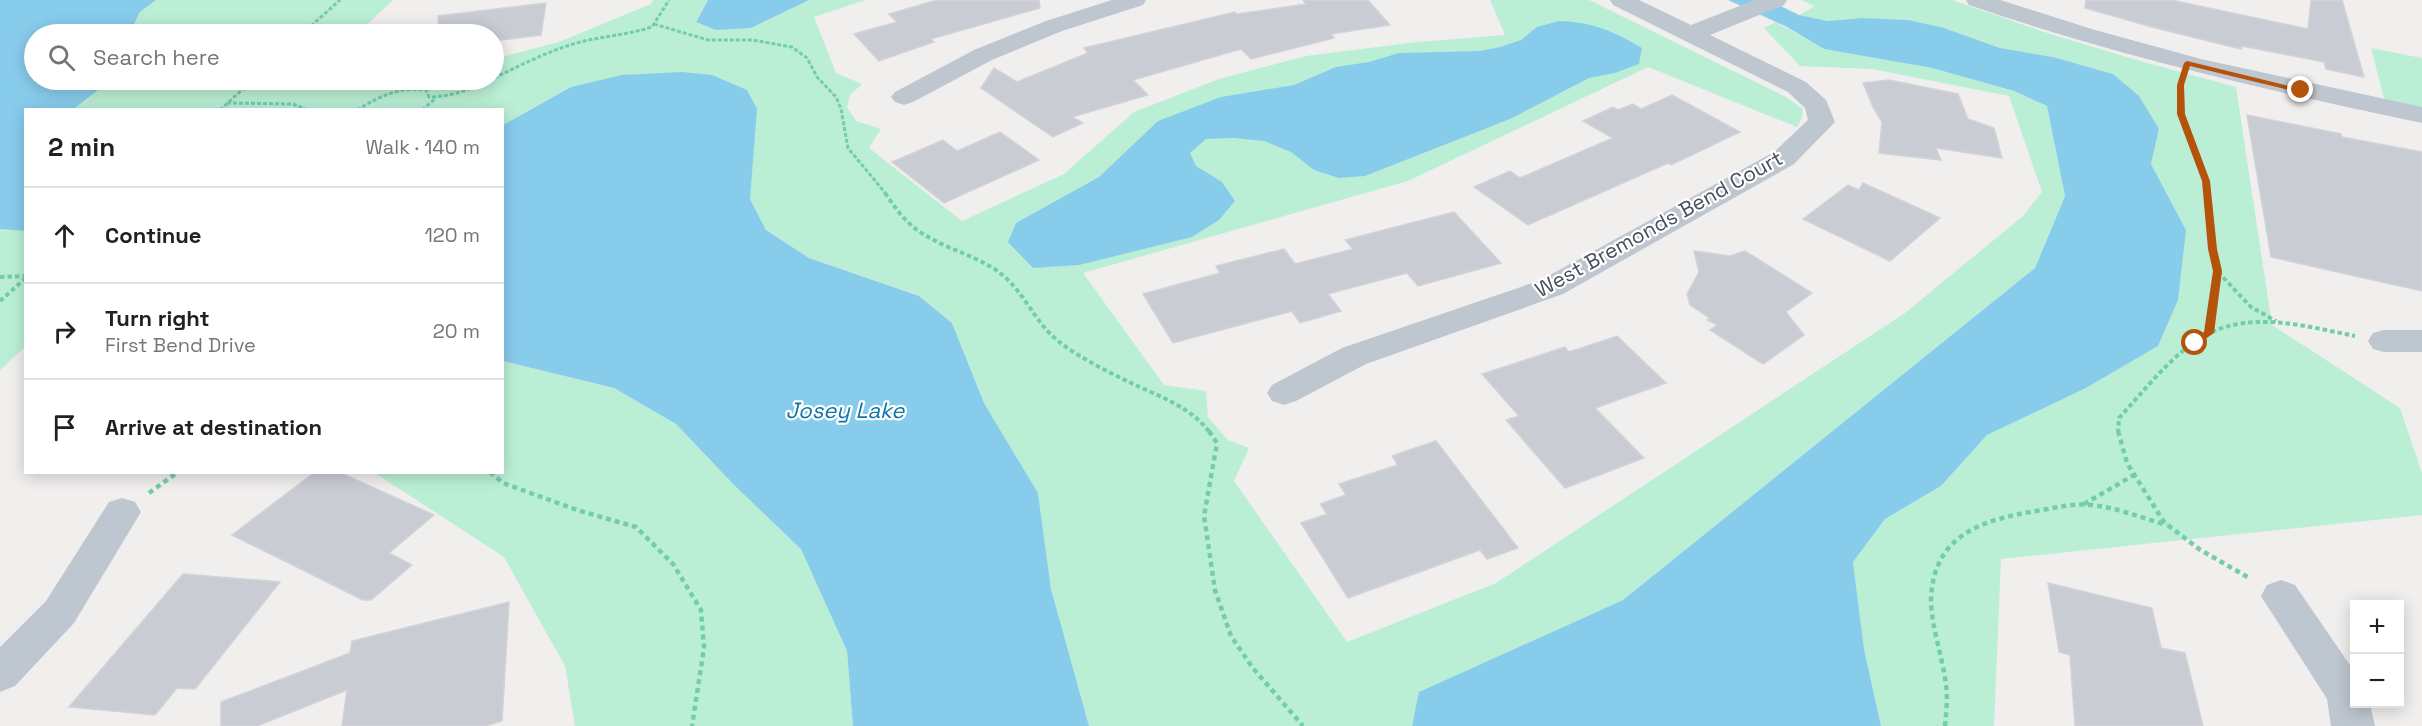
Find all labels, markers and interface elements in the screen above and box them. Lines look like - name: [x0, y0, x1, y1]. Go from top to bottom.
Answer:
- search box: [24, 24, 504, 90]
- icon: search: [45, 41, 78, 74]
- text: Search here: [93, 43, 220, 71]
- route end: [2287, 76, 2313, 102]
- text: 2 min: [48, 130, 115, 164]
- text: Walk · 140 m: [366, 134, 480, 160]
- street label: West Bremonds Bend Court: [1530, 144, 1787, 303]
- icon: ahead: [48, 219, 81, 252]
- text: Continue: [105, 221, 201, 249]
- text: 120 m: [424, 222, 480, 248]
- text: Turn right: [105, 304, 210, 332]
- icon: right: [48, 315, 81, 348]
- text: 20 m: [433, 318, 480, 344]
- route start: [2181, 329, 2207, 355]
- text: First Bend Drive: [105, 332, 256, 358]
- water label: Josey Lake: [786, 396, 905, 424]
- icon: arrive: [48, 411, 81, 444]
- text: Arrive at destination: [105, 413, 322, 441]
- map controls: [2350, 600, 2404, 708]
- button: +: [2350, 600, 2404, 654]
- button: −: [2350, 654, 2404, 708]

